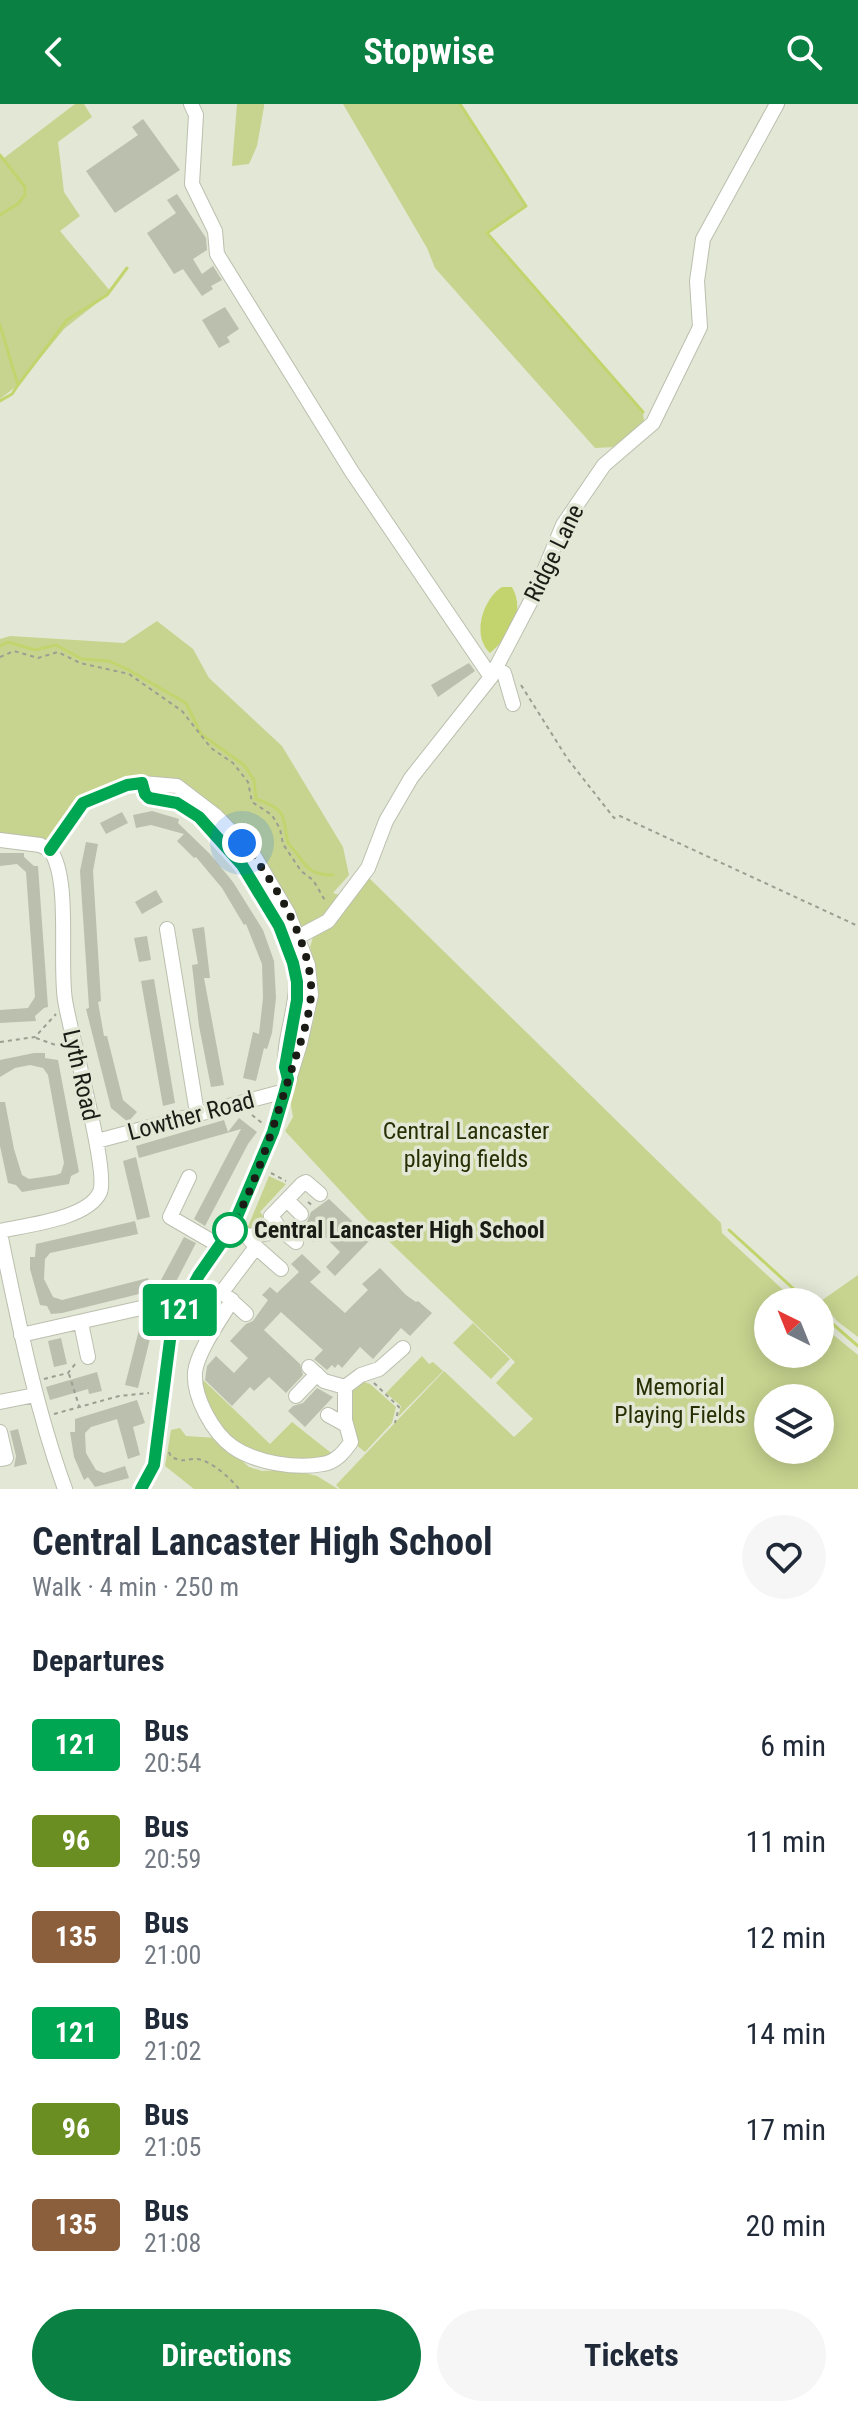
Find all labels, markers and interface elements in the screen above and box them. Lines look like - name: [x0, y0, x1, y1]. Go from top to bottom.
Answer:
- icon: back: [32, 30, 76, 74]
- icon: search: [782, 30, 826, 74]
- text: Stopwise: [363, 31, 495, 73]
- street label: Ridge Lane: [519, 500, 589, 606]
- your location: [222, 823, 262, 863]
- street label: Lyth Road: [57, 1027, 105, 1123]
- street label: Lowther Road: [125, 1086, 257, 1146]
- park label: Central Lancaster playing fields: [383, 1117, 549, 1173]
- marker: Central Lancaster High School: [213, 1213, 247, 1247]
- place label: Central Lancaster High School: [254, 1216, 545, 1244]
- line badge: 121: [134, 1284, 226, 1336]
- north arrow: [754, 1288, 834, 1368]
- map controls: [754, 1288, 834, 1464]
- text: 121: [159, 1293, 201, 1326]
- park label: Memorial Playing Fields: [614, 1373, 746, 1429]
- button: layers: [754, 1384, 834, 1464]
- button: heart: [742, 1515, 826, 1599]
- text: Central Lancaster High School: [32, 1520, 493, 1564]
- text: Walk · 4 min · 250 m: [32, 1572, 239, 1602]
- text: Departures: [32, 1643, 165, 1678]
- text: Bus: [144, 1713, 189, 1748]
- text: 121: [55, 1728, 97, 1761]
- text: 6 min: [760, 1728, 826, 1763]
- text: 20:54: [144, 1748, 201, 1778]
- text: Bus: [144, 1809, 189, 1844]
- text: 96: [62, 1824, 90, 1857]
- text: 11 min: [745, 1824, 826, 1859]
- text: 20:59: [144, 1844, 201, 1874]
- text: Bus: [144, 1905, 189, 1940]
- text: 135: [55, 1920, 97, 1953]
- text: 12 min: [745, 1920, 826, 1955]
- text: 21:00: [144, 1940, 201, 1970]
- text: Bus: [144, 2001, 189, 2036]
- text: 121: [55, 2016, 97, 2049]
- text: 14 min: [745, 2016, 826, 2051]
- text: 21:02: [144, 2036, 201, 2066]
- text: Bus: [144, 2097, 189, 2132]
- text: 96: [62, 2112, 90, 2145]
- text: 17 min: [745, 2112, 826, 2147]
- text: 21:05: [144, 2132, 201, 2162]
- text: Bus: [144, 2193, 189, 2228]
- text: 135: [55, 2208, 97, 2241]
- text: 20 min: [745, 2208, 826, 2243]
- text: 21:08: [144, 2228, 201, 2258]
- button: Directions: [32, 2309, 421, 2401]
- button: Tickets: [437, 2309, 826, 2401]

